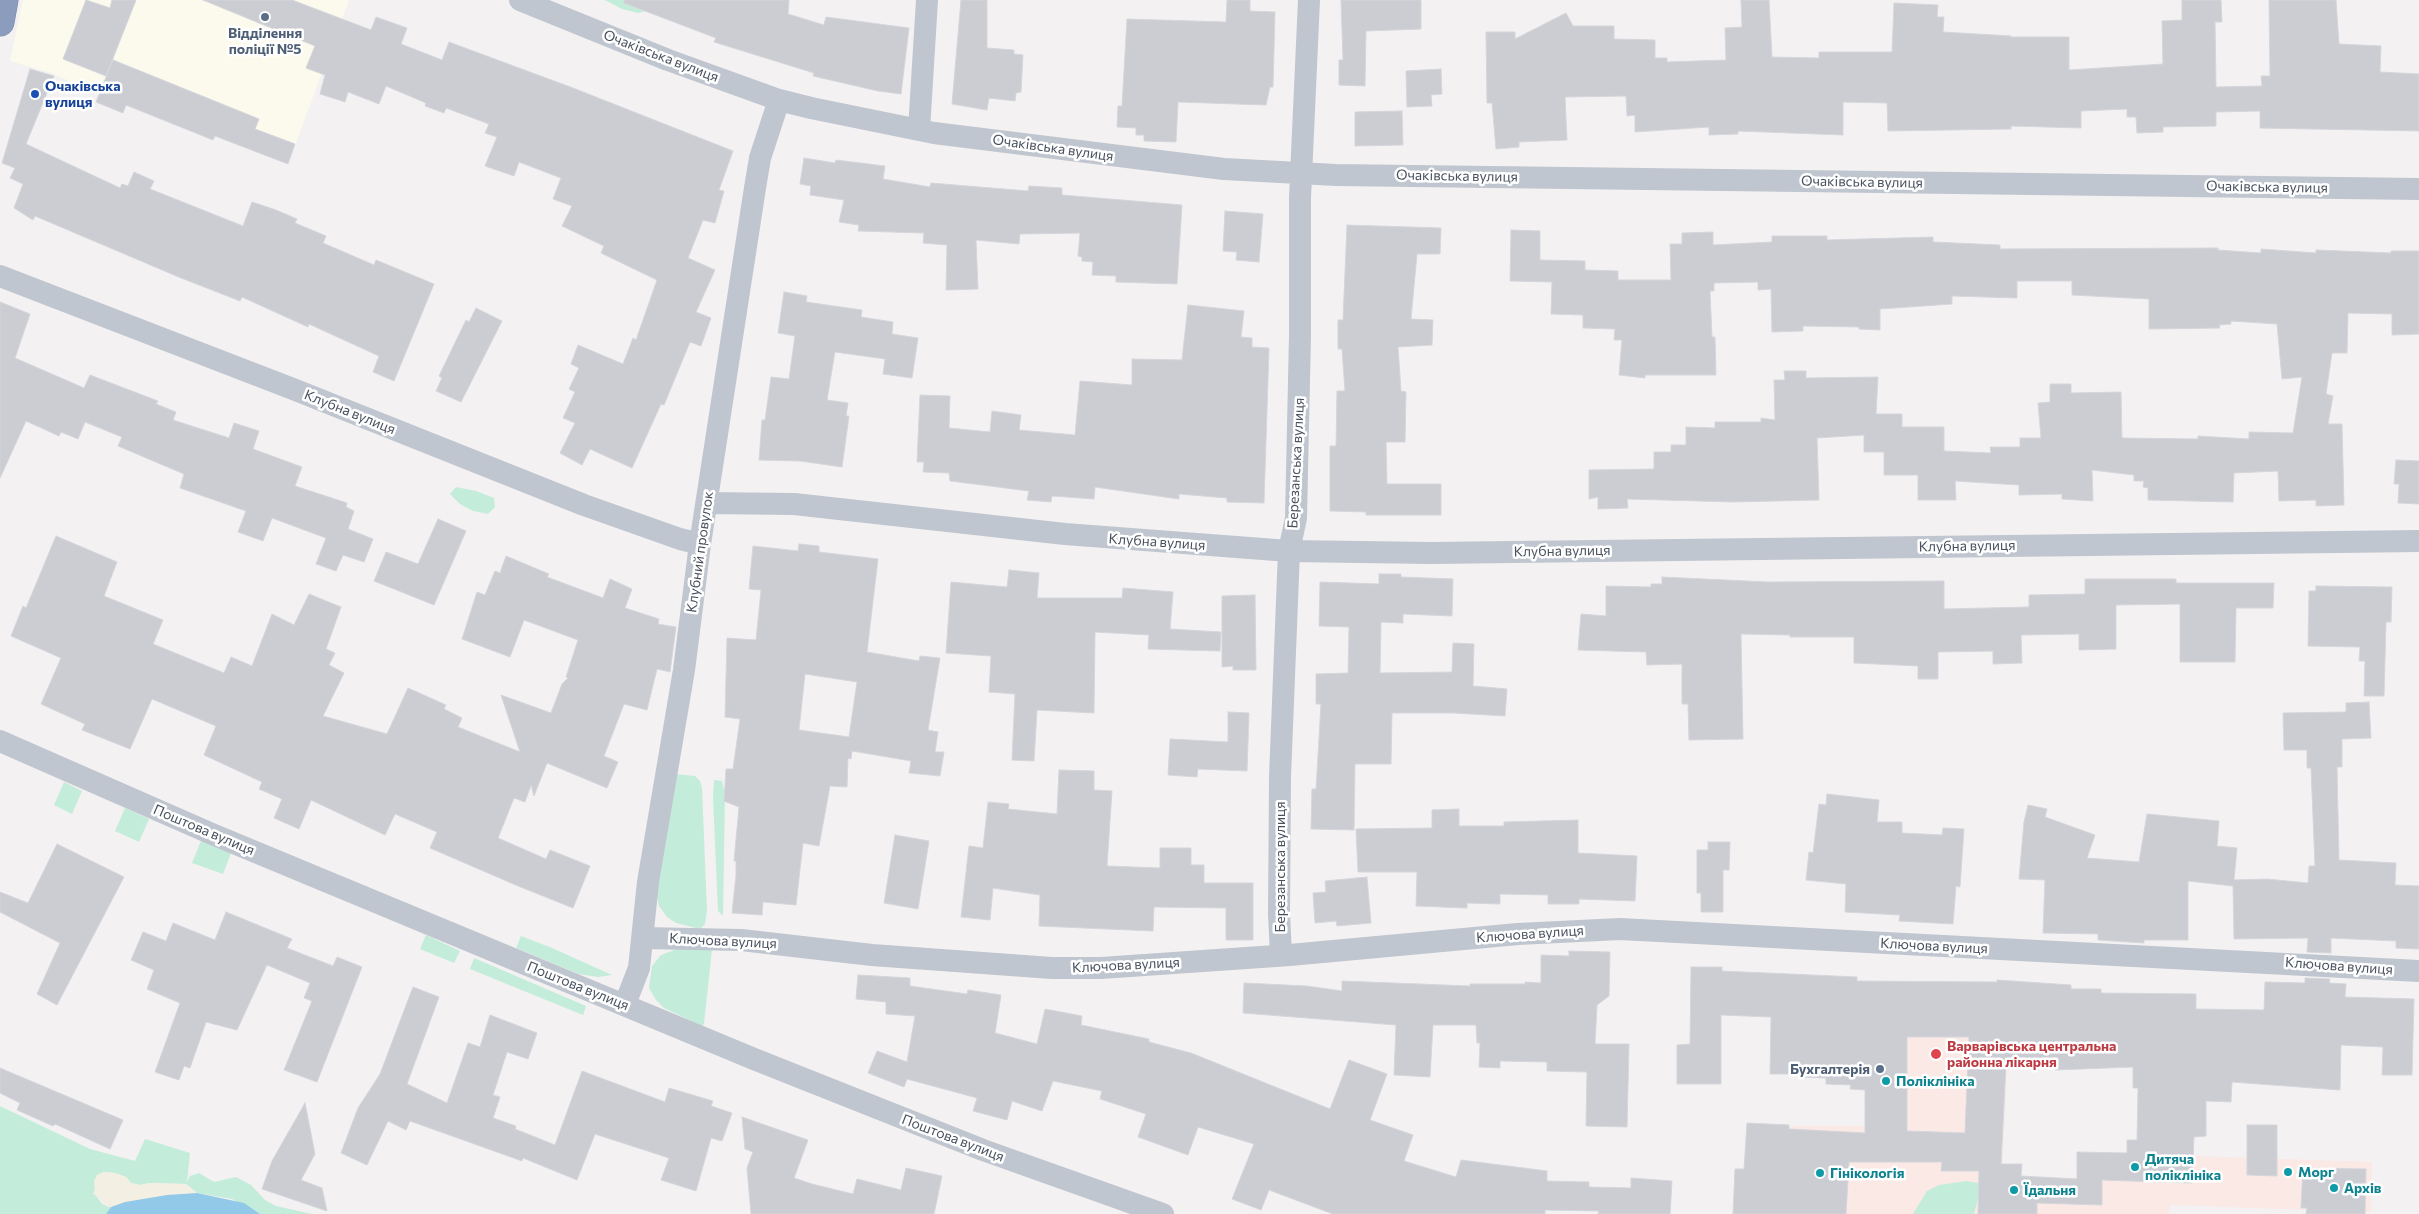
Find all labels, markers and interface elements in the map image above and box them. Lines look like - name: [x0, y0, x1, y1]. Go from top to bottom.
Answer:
- marker: Відділення поліції №5: [259, 11, 271, 23]
- place label: Відділення поліції №5: [228, 25, 302, 58]
- street label: Очаківська вулиця: [601, 26, 721, 86]
- place label: Очаківська вулиця: [45, 78, 121, 110]
- marker: Очаківська вулиця: [29, 88, 41, 100]
- street label: Очаківська вулиця: [991, 131, 1115, 165]
- street label: Очаківська вулиця: [1396, 167, 1518, 185]
- street label: Очаківська вулиця: [1801, 173, 1923, 191]
- street label: Очаківська вулиця: [2206, 178, 2328, 196]
- street label: Клубна вулиця: [302, 386, 398, 438]
- street label: Березанська вулиця: [1284, 397, 1308, 529]
- street label: Клубний провулок: [683, 490, 717, 614]
- street label: Клубна вулиця: [1108, 530, 1206, 554]
- street label: Клубна вулиця: [1918, 537, 2016, 555]
- street label: Клубна вулиця: [1513, 542, 1611, 560]
- street label: Поштова вулиця: [151, 801, 257, 859]
- street label: Березанська вулиця: [1272, 801, 1288, 933]
- street label: Ключова вулиця: [1476, 922, 1584, 946]
- street label: Ключова вулиця: [669, 930, 777, 952]
- street label: Ключова вулиця: [1880, 935, 1988, 957]
- street label: Ключова вулиця: [1072, 954, 1180, 976]
- street label: Ключова вулиця: [2285, 954, 2393, 978]
- street label: Поштова вулиця: [525, 958, 631, 1014]
- place label: Варварівська центральна районна лікарня: [1947, 1038, 2116, 1070]
- marker: Варварівська центральна районна лікарня: [1929, 1047, 1943, 1061]
- place label: Бухгалтерія: [1790, 1061, 1870, 1077]
- marker: Бухгалтерія: [1874, 1063, 1886, 1075]
- place label: Поліклініка: [1896, 1073, 1974, 1089]
- marker: Поліклініка: [1880, 1075, 1892, 1087]
- street label: Поштова вулиця: [899, 1111, 1007, 1165]
- place label: Дитяча поліклініка: [2145, 1151, 2221, 1184]
- marker: Дитяча поліклініка: [2129, 1161, 2141, 1173]
- place label: Морг: [2298, 1164, 2334, 1180]
- place label: Гінікологія: [1830, 1165, 1904, 1181]
- marker: Морг: [2282, 1166, 2294, 1178]
- marker: Гінікологія: [1814, 1167, 1826, 1179]
- place label: Архів: [2344, 1180, 2382, 1196]
- place label: Їдальня: [2024, 1182, 2076, 1198]
- marker: Архів: [2328, 1182, 2340, 1194]
- marker: Їдальня: [2008, 1184, 2020, 1196]

